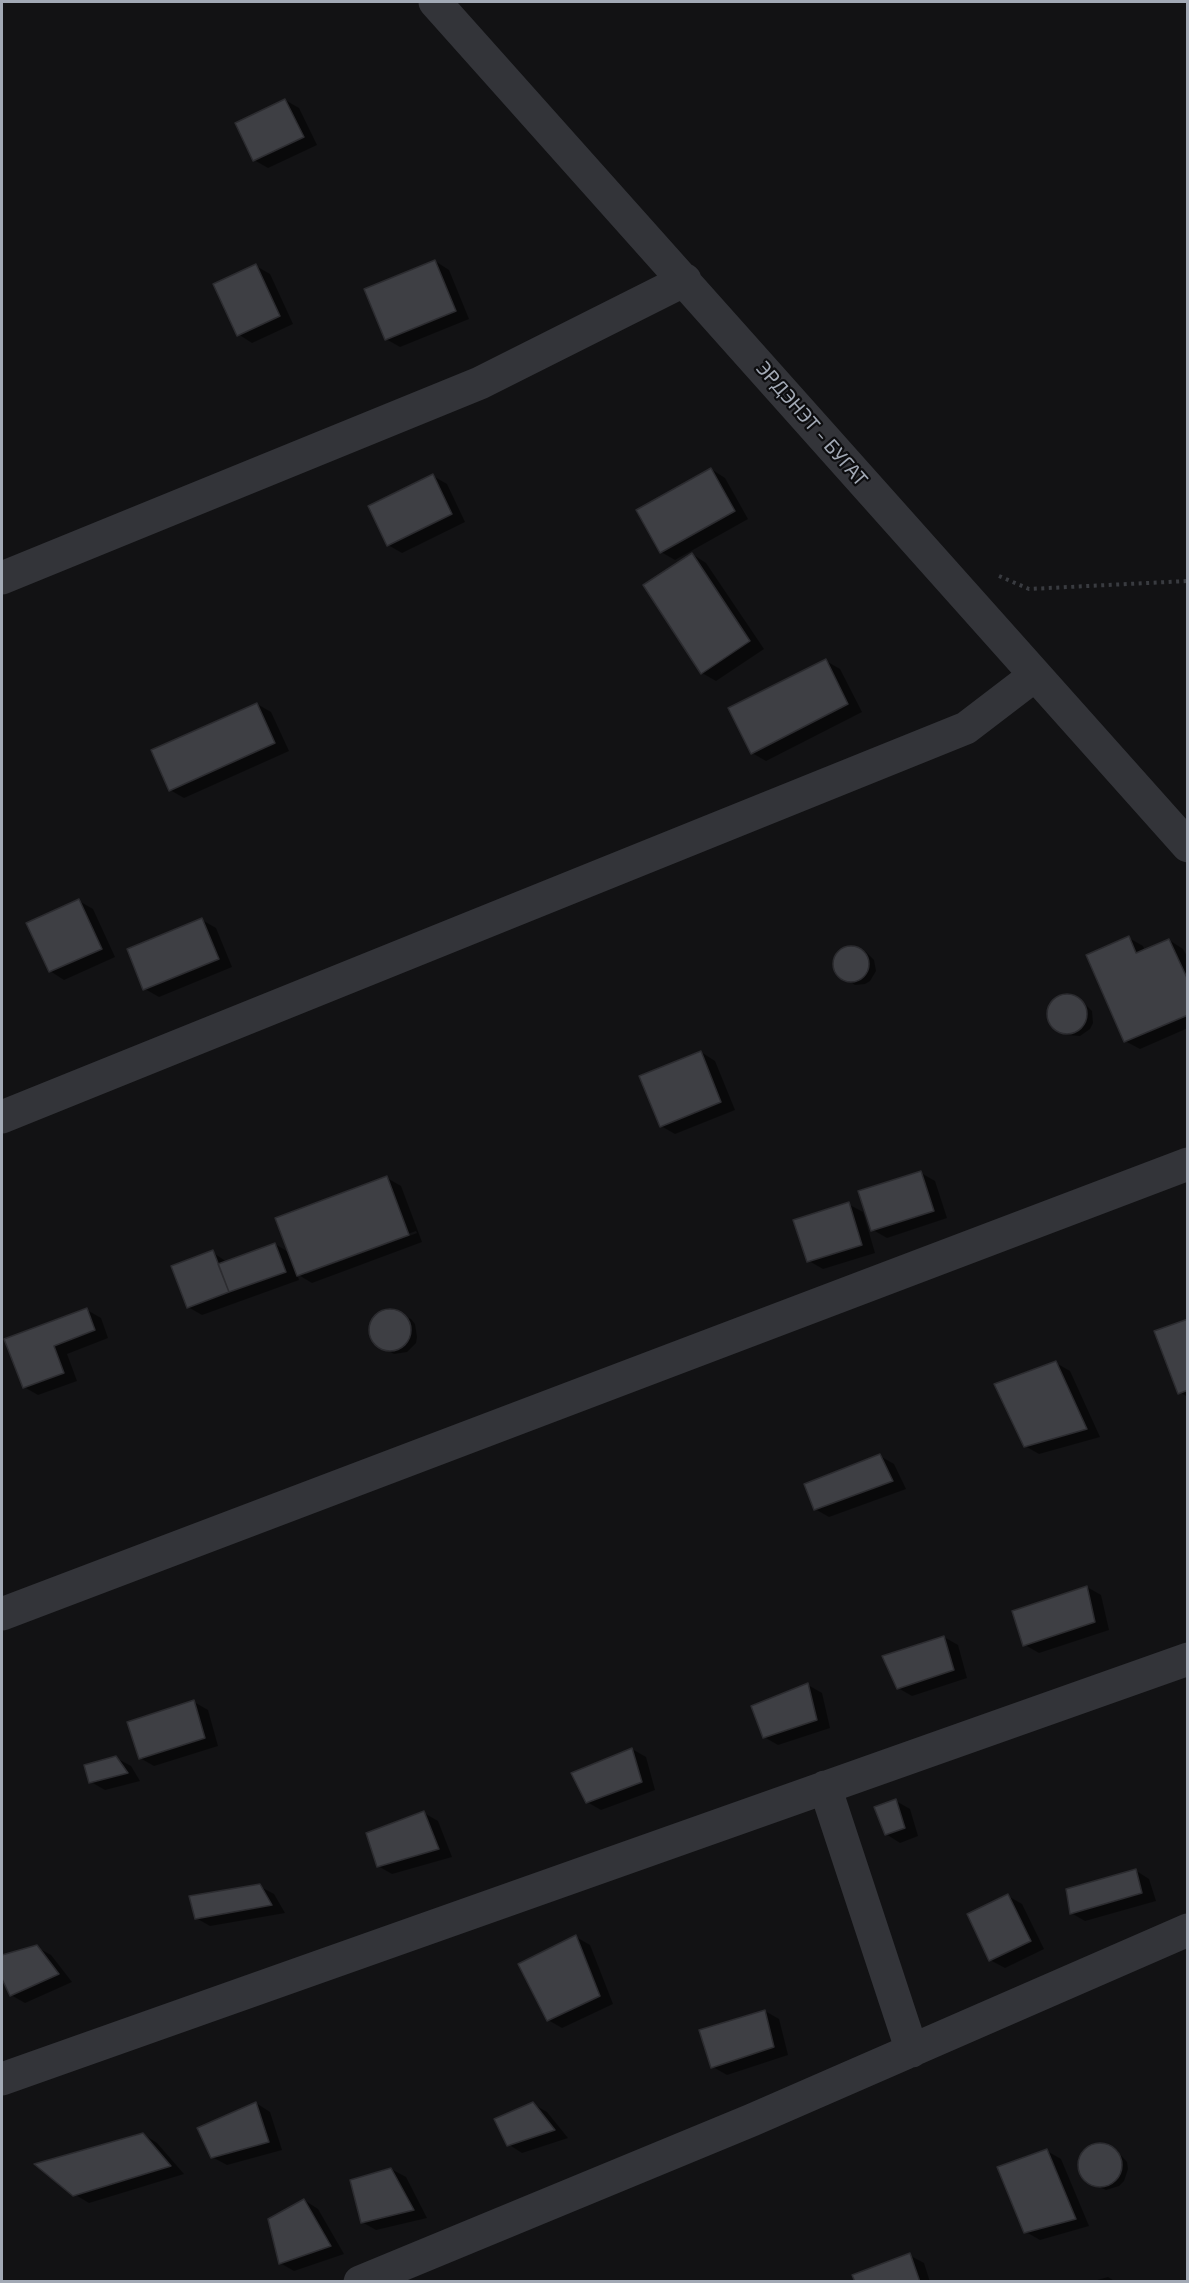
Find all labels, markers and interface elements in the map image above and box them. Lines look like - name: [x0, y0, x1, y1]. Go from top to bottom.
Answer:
- street label: ЭРДЭНЭТ - БУГАТ: [751, 357, 873, 491]

